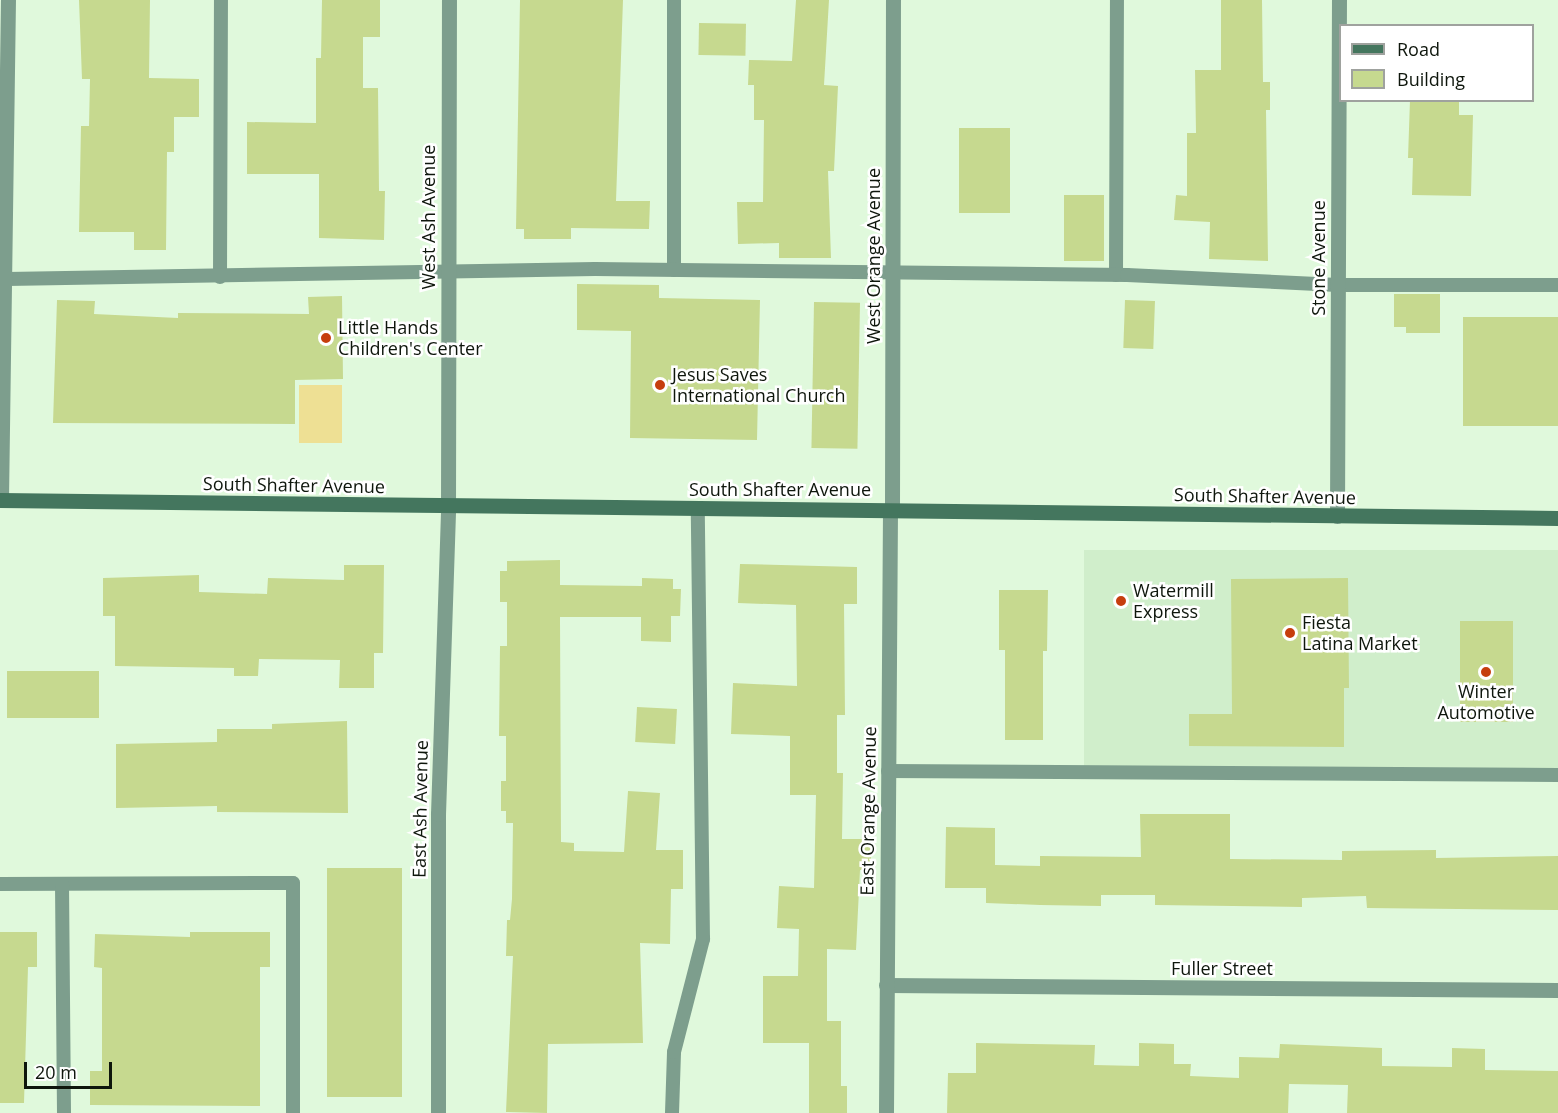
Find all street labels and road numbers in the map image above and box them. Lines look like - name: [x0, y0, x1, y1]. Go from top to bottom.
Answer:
- street label: West Ash Avenue: [417, 145, 439, 289]
- street label: West Orange Avenue: [862, 168, 884, 344]
- street label: Stone Avenue: [1307, 200, 1329, 316]
- street label: South Shafter Avenue: [203, 473, 385, 497]
- street label: South Shafter Avenue: [689, 478, 871, 500]
- street label: South Shafter Avenue: [1174, 484, 1356, 508]
- street label: East Orange Avenue: [856, 726, 880, 896]
- street label: East Ash Avenue: [408, 740, 432, 878]
- street label: Fuller Street: [1171, 957, 1273, 979]

